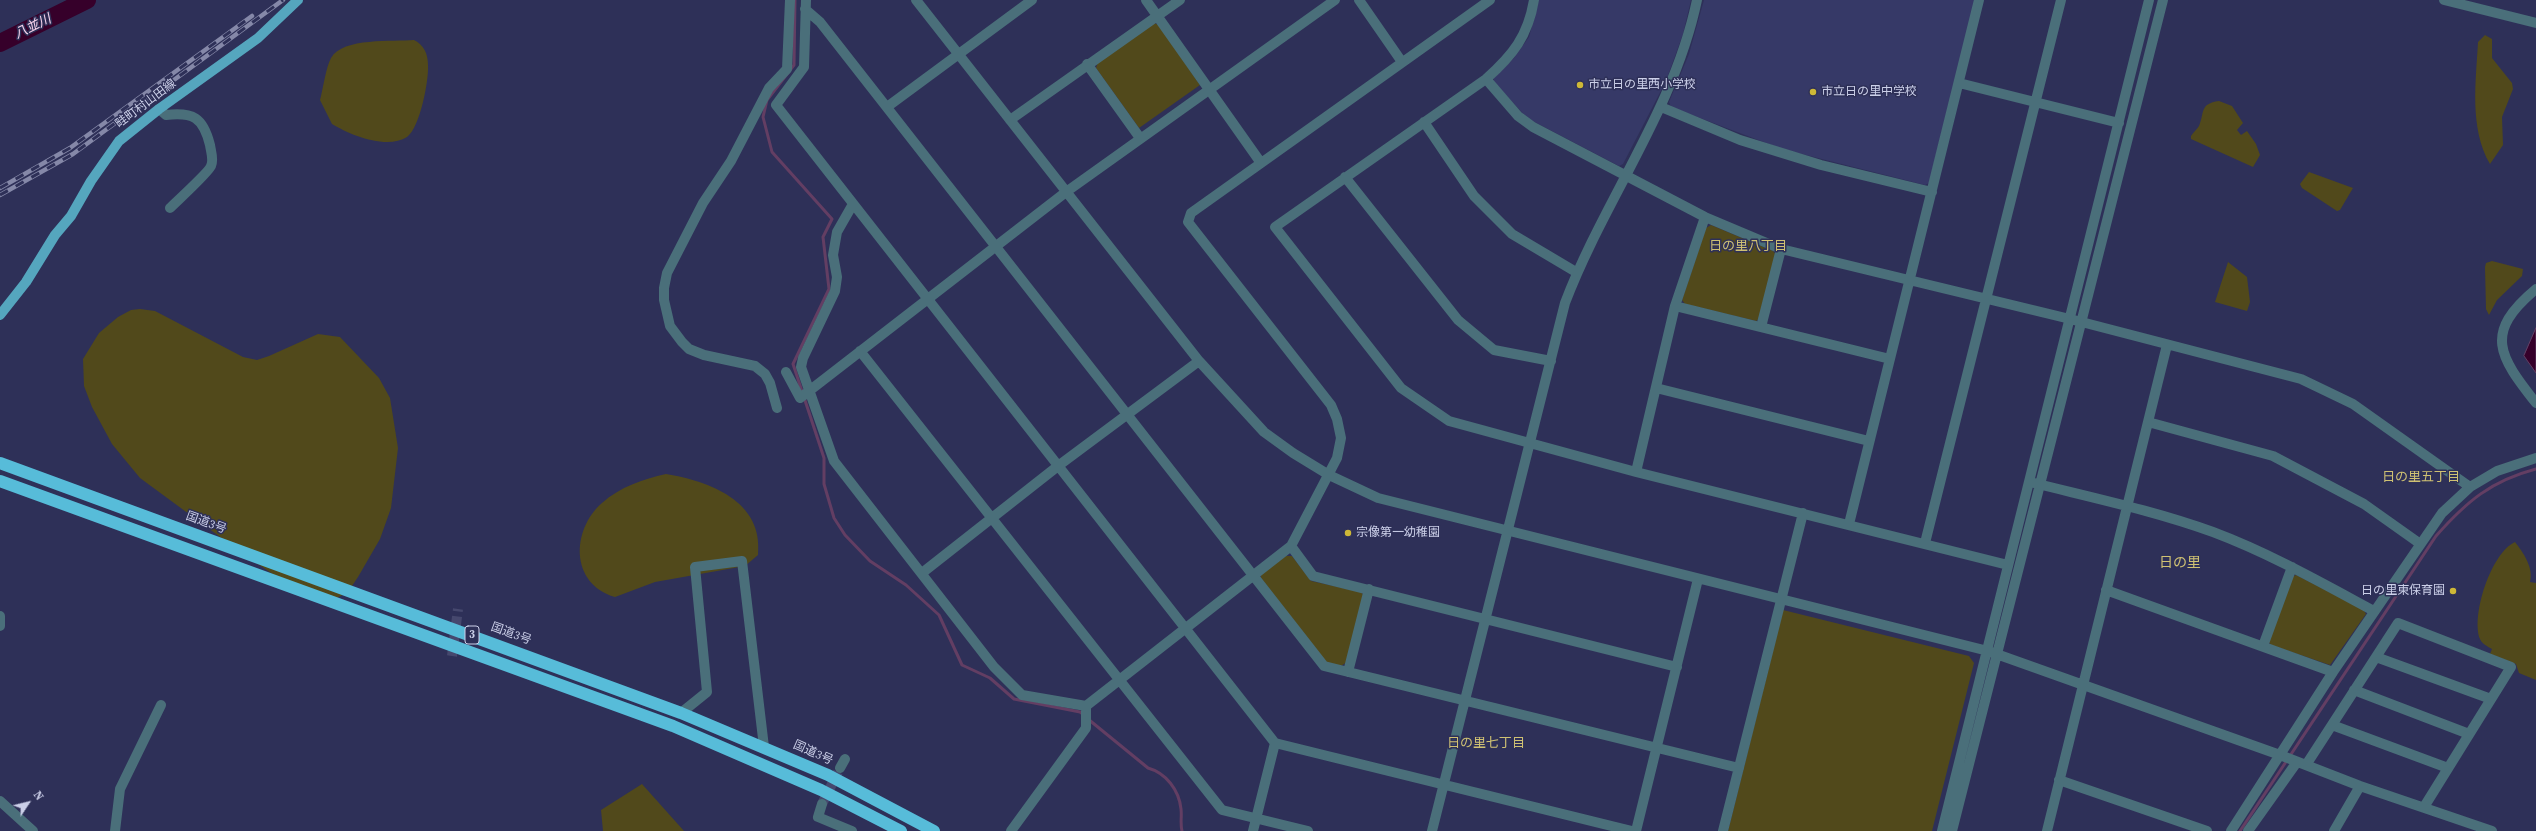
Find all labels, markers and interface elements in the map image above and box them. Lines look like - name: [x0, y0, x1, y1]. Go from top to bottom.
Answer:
- water label: 八並川: [12, 11, 54, 43]
- street label: 畦町村山田線: [113, 77, 179, 131]
- place label: 市立日の里西小学校: [1588, 78, 1696, 92]
- marker: 市立日の里西小学校: [1575, 80, 1585, 90]
- place label: 市立日の里中学校: [1821, 85, 1917, 99]
- marker: 市立日の里中学校: [1808, 87, 1818, 97]
- district label: 日の里八丁目: [1709, 239, 1787, 255]
- district label: 日の里五丁目: [2382, 470, 2460, 486]
- street label: 国道3号: [184, 509, 228, 537]
- place label: 宗像第一幼稚園: [1356, 526, 1440, 540]
- marker: 宗像第一幼稚園: [1343, 528, 1353, 538]
- district label: 日の里: [2159, 555, 2201, 571]
- place label: 日の里東保育園: [2361, 584, 2445, 598]
- marker: 日の里東保育園: [2448, 586, 2458, 596]
- street label: 国道3号: [489, 620, 533, 648]
- road number: 3: [465, 626, 479, 644]
- district label: 日の里七丁目: [1447, 736, 1525, 752]
- street label: 国道3号: [791, 738, 835, 768]
- north arrow: [8, 783, 48, 823]
- text: N: [30, 788, 47, 803]

